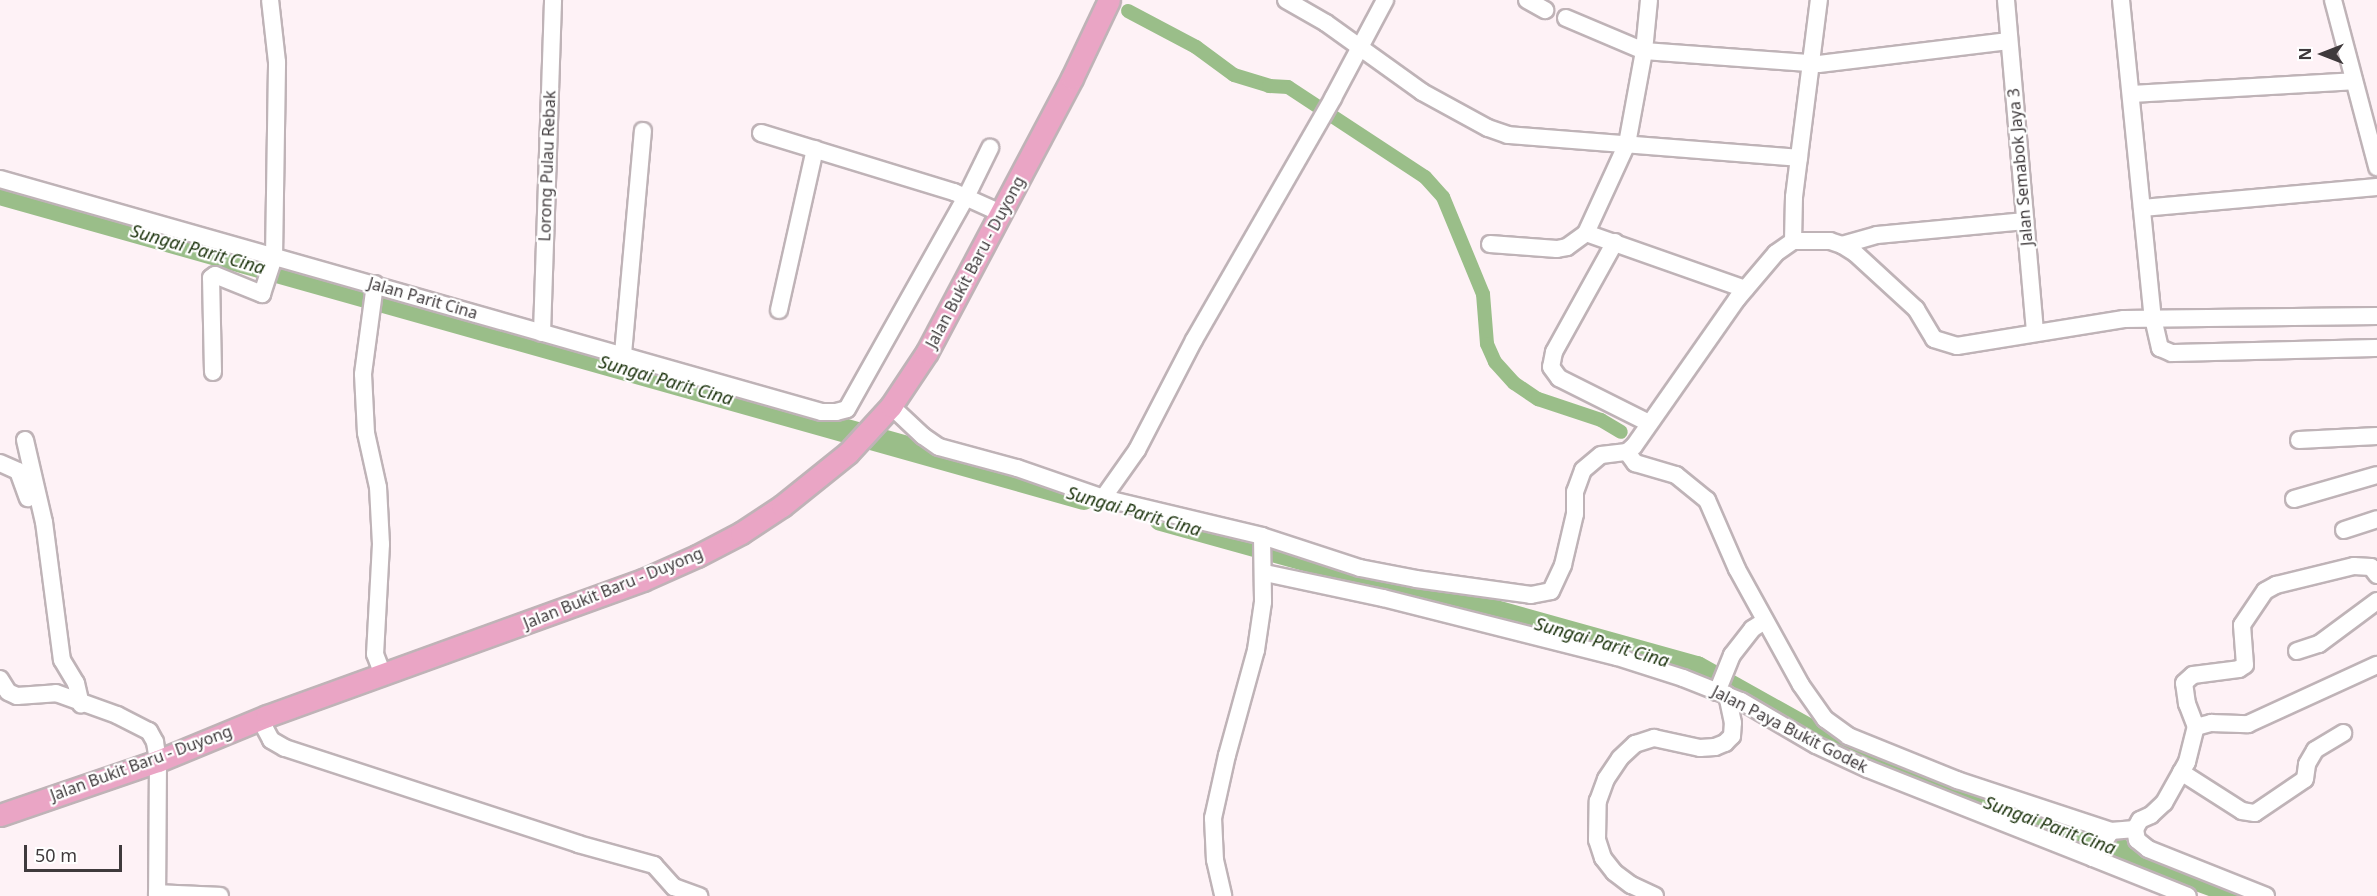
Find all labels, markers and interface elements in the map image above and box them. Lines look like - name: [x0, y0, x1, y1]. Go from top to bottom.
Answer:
- north arrow: [2293, 24, 2353, 84]
- text: N: [2294, 48, 2316, 61]
- street label: Jalan Semabok Jaya 3: [2004, 87, 2036, 247]
- street label: Lorong Pulau Rebak: [535, 90, 559, 242]
- street label: Jalan Bukit Baru - Duyong: [921, 173, 1029, 351]
- water label: Sungai Parit Cina: [128, 220, 268, 278]
- street label: Jalan Parit Cina: [366, 273, 480, 323]
- water label: Sungai Parit Cina: [596, 351, 736, 409]
- water label: Sungai Parit Cina: [1064, 482, 1204, 540]
- street label: Jalan Bukit Baru - Duyong: [520, 543, 706, 633]
- water label: Sungai Parit Cina: [1532, 613, 1672, 671]
- street label: Jalan Paya Bukit Godek: [1709, 681, 1871, 777]
- street label: Jalan Bukit Baru - Duyong: [48, 721, 234, 805]
- water label: Sungai Parit Cina: [1981, 791, 2119, 859]
- scale bar: [27, 833, 124, 871]
- text: 50 m: [35, 843, 77, 867]

